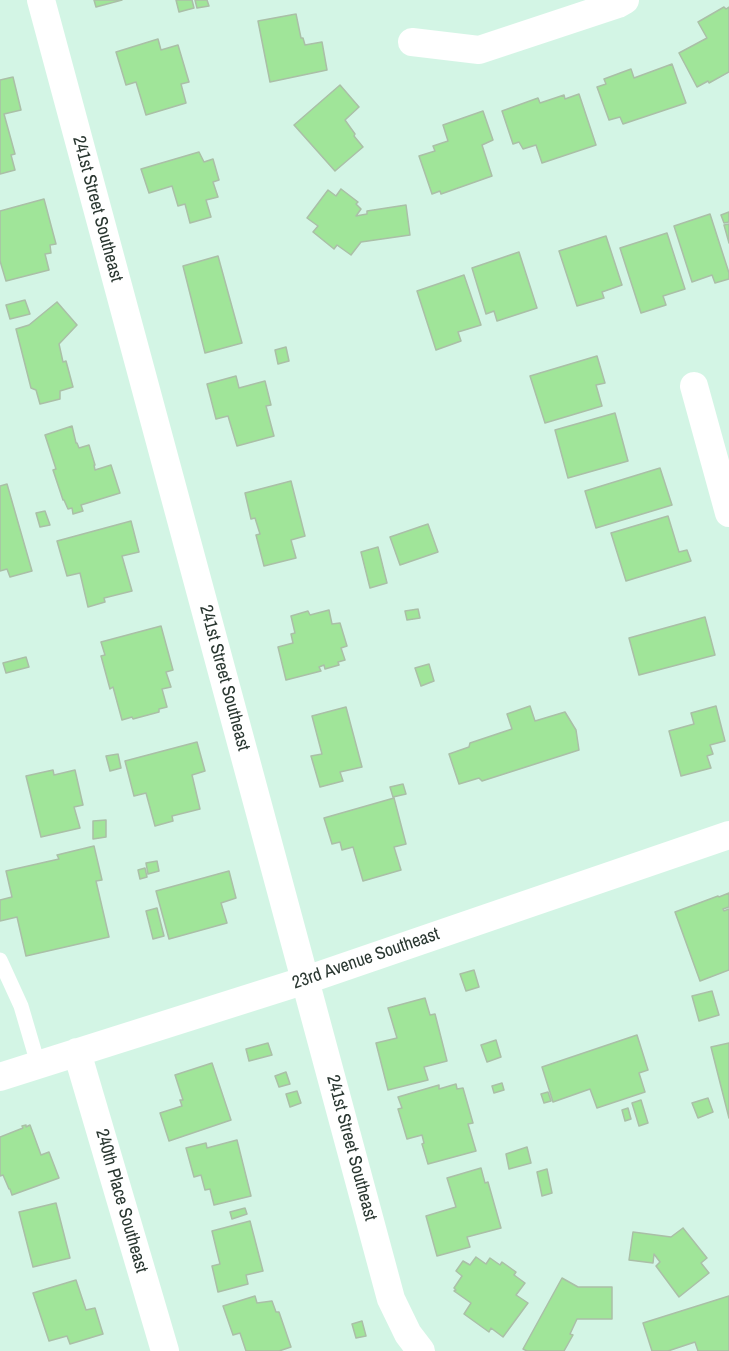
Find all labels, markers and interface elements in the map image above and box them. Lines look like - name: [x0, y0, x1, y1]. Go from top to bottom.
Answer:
- street label: 241st Street Southeast: [67, 134, 127, 284]
- street label: 241st Street Southeast: [194, 603, 254, 753]
- street label: 23rd Avenue Southeast: [290, 924, 442, 994]
- street label: 241st Street Southeast: [321, 1073, 381, 1223]
- street label: 240th Place Southeast: [90, 1127, 152, 1275]

